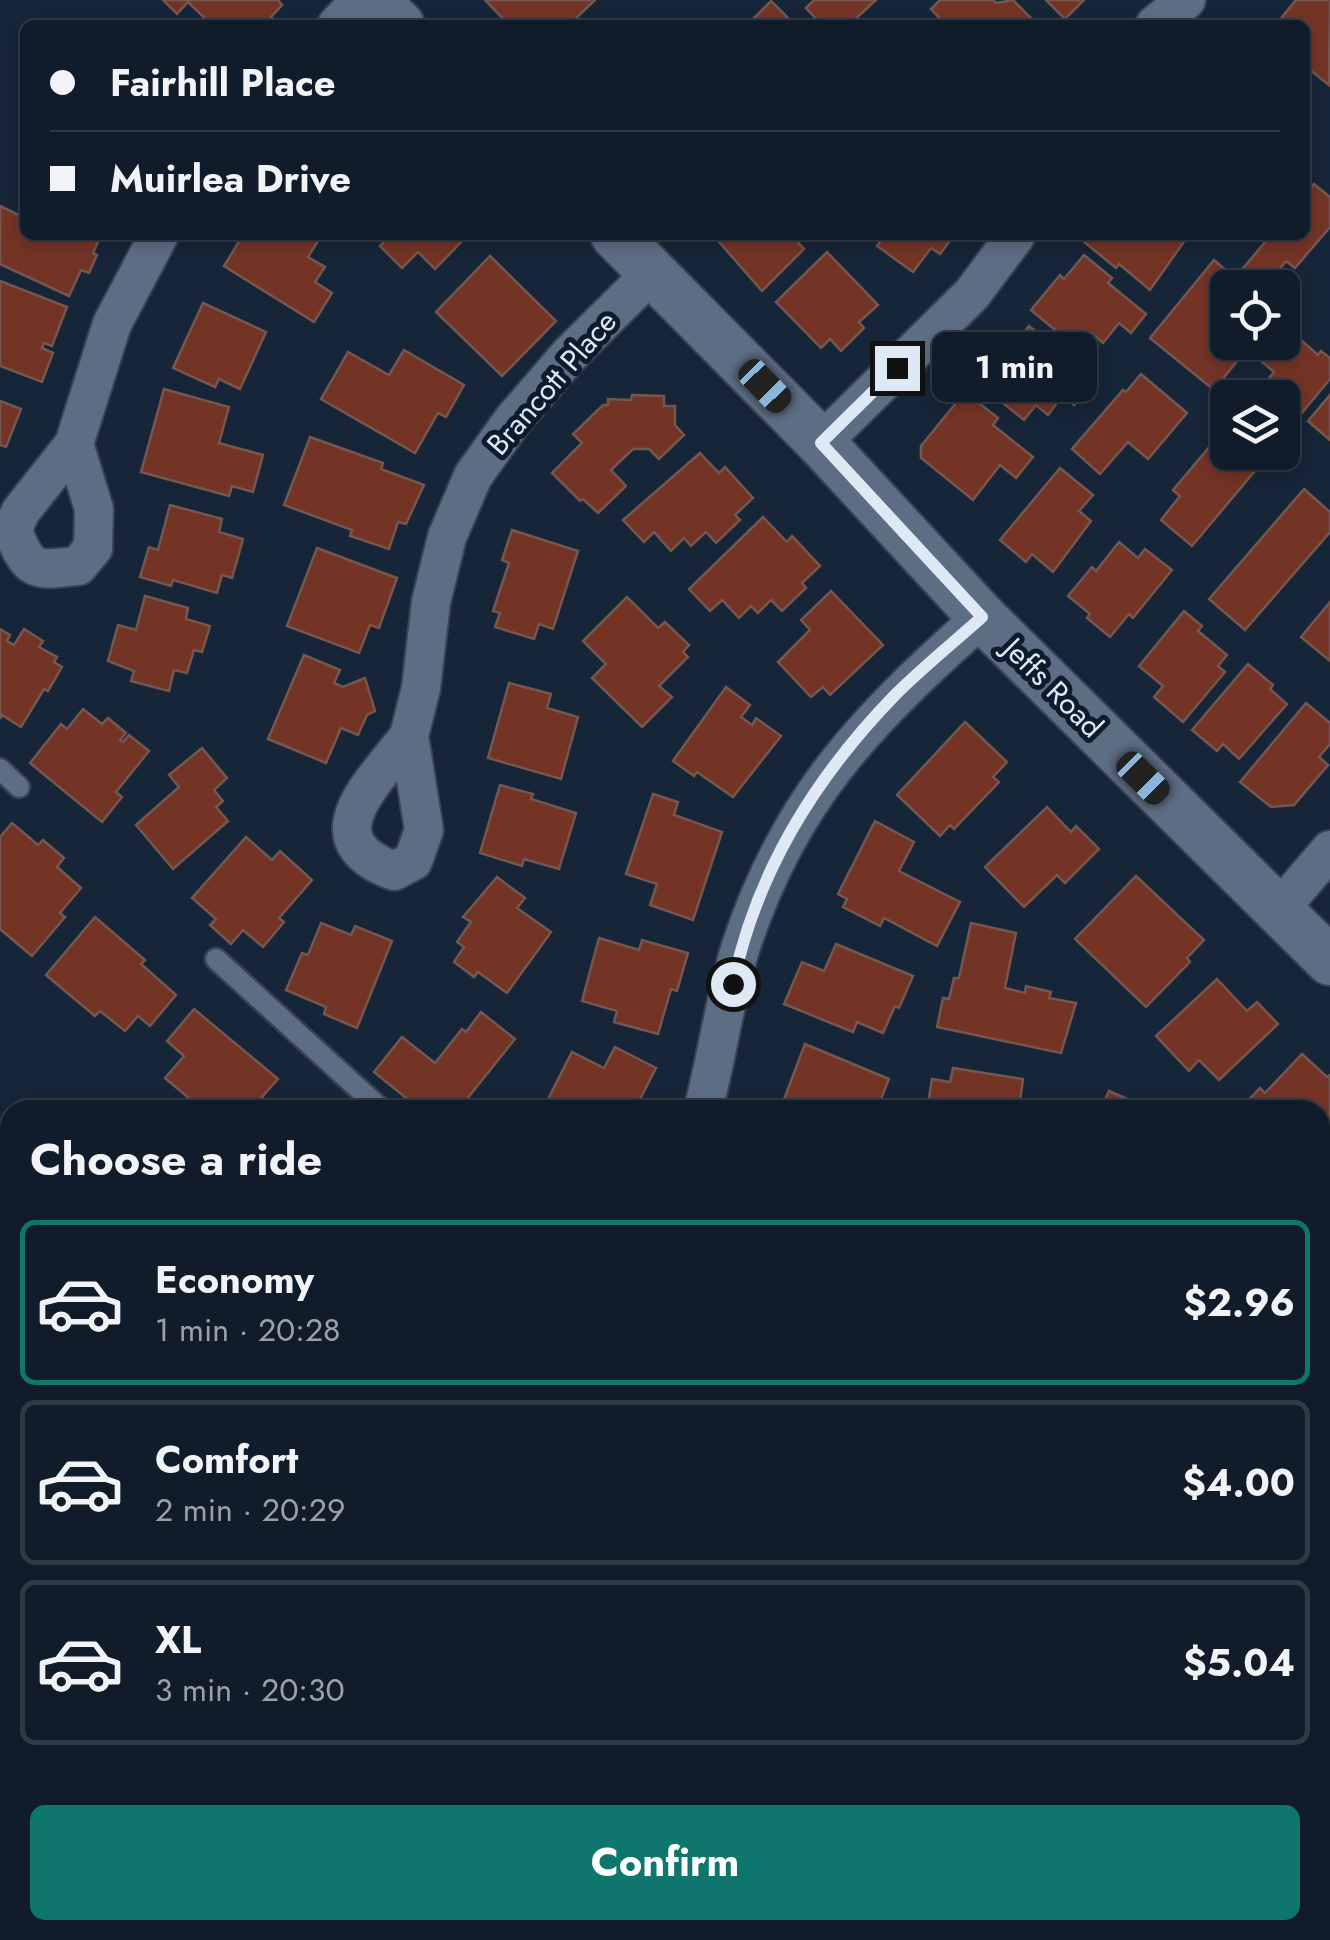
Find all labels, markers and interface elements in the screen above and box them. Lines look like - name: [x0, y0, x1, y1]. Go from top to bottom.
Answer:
- text: Fairhill Place: [110, 55, 335, 110]
- text: Muirlea Drive: [110, 151, 351, 206]
- map controls: [1210, 270, 1300, 470]
- button: locate: [1210, 270, 1300, 360]
- street label: Brancott Place: [477, 301, 627, 464]
- callout: 1 min: [932, 333, 1097, 403]
- text: 1 min: [975, 344, 1054, 390]
- route end: [875, 346, 920, 391]
- car: [733, 354, 797, 418]
- button: layers: [1210, 380, 1300, 470]
- street label: Jeffs Road: [991, 625, 1113, 747]
- car: [1111, 746, 1175, 810]
- route start: [711, 962, 756, 1007]
- text: Choose a ride: [30, 1127, 322, 1192]
- text: Economy: [155, 1252, 314, 1307]
- icon: car: [35, 1258, 125, 1348]
- text: $2.96: [1183, 1275, 1295, 1330]
- text: 1 min · 20:28: [155, 1307, 341, 1353]
- text: Comfort: [155, 1432, 298, 1487]
- icon: car: [35, 1438, 125, 1528]
- text: $4.00: [1182, 1455, 1295, 1510]
- text: 2 min · 20:29: [155, 1487, 345, 1533]
- text: XL: [155, 1612, 201, 1667]
- icon: car: [35, 1618, 125, 1708]
- text: $5.04: [1183, 1635, 1295, 1690]
- text: 3 min · 20:30: [155, 1667, 345, 1713]
- button: Confirm: [30, 1805, 1300, 1920]

